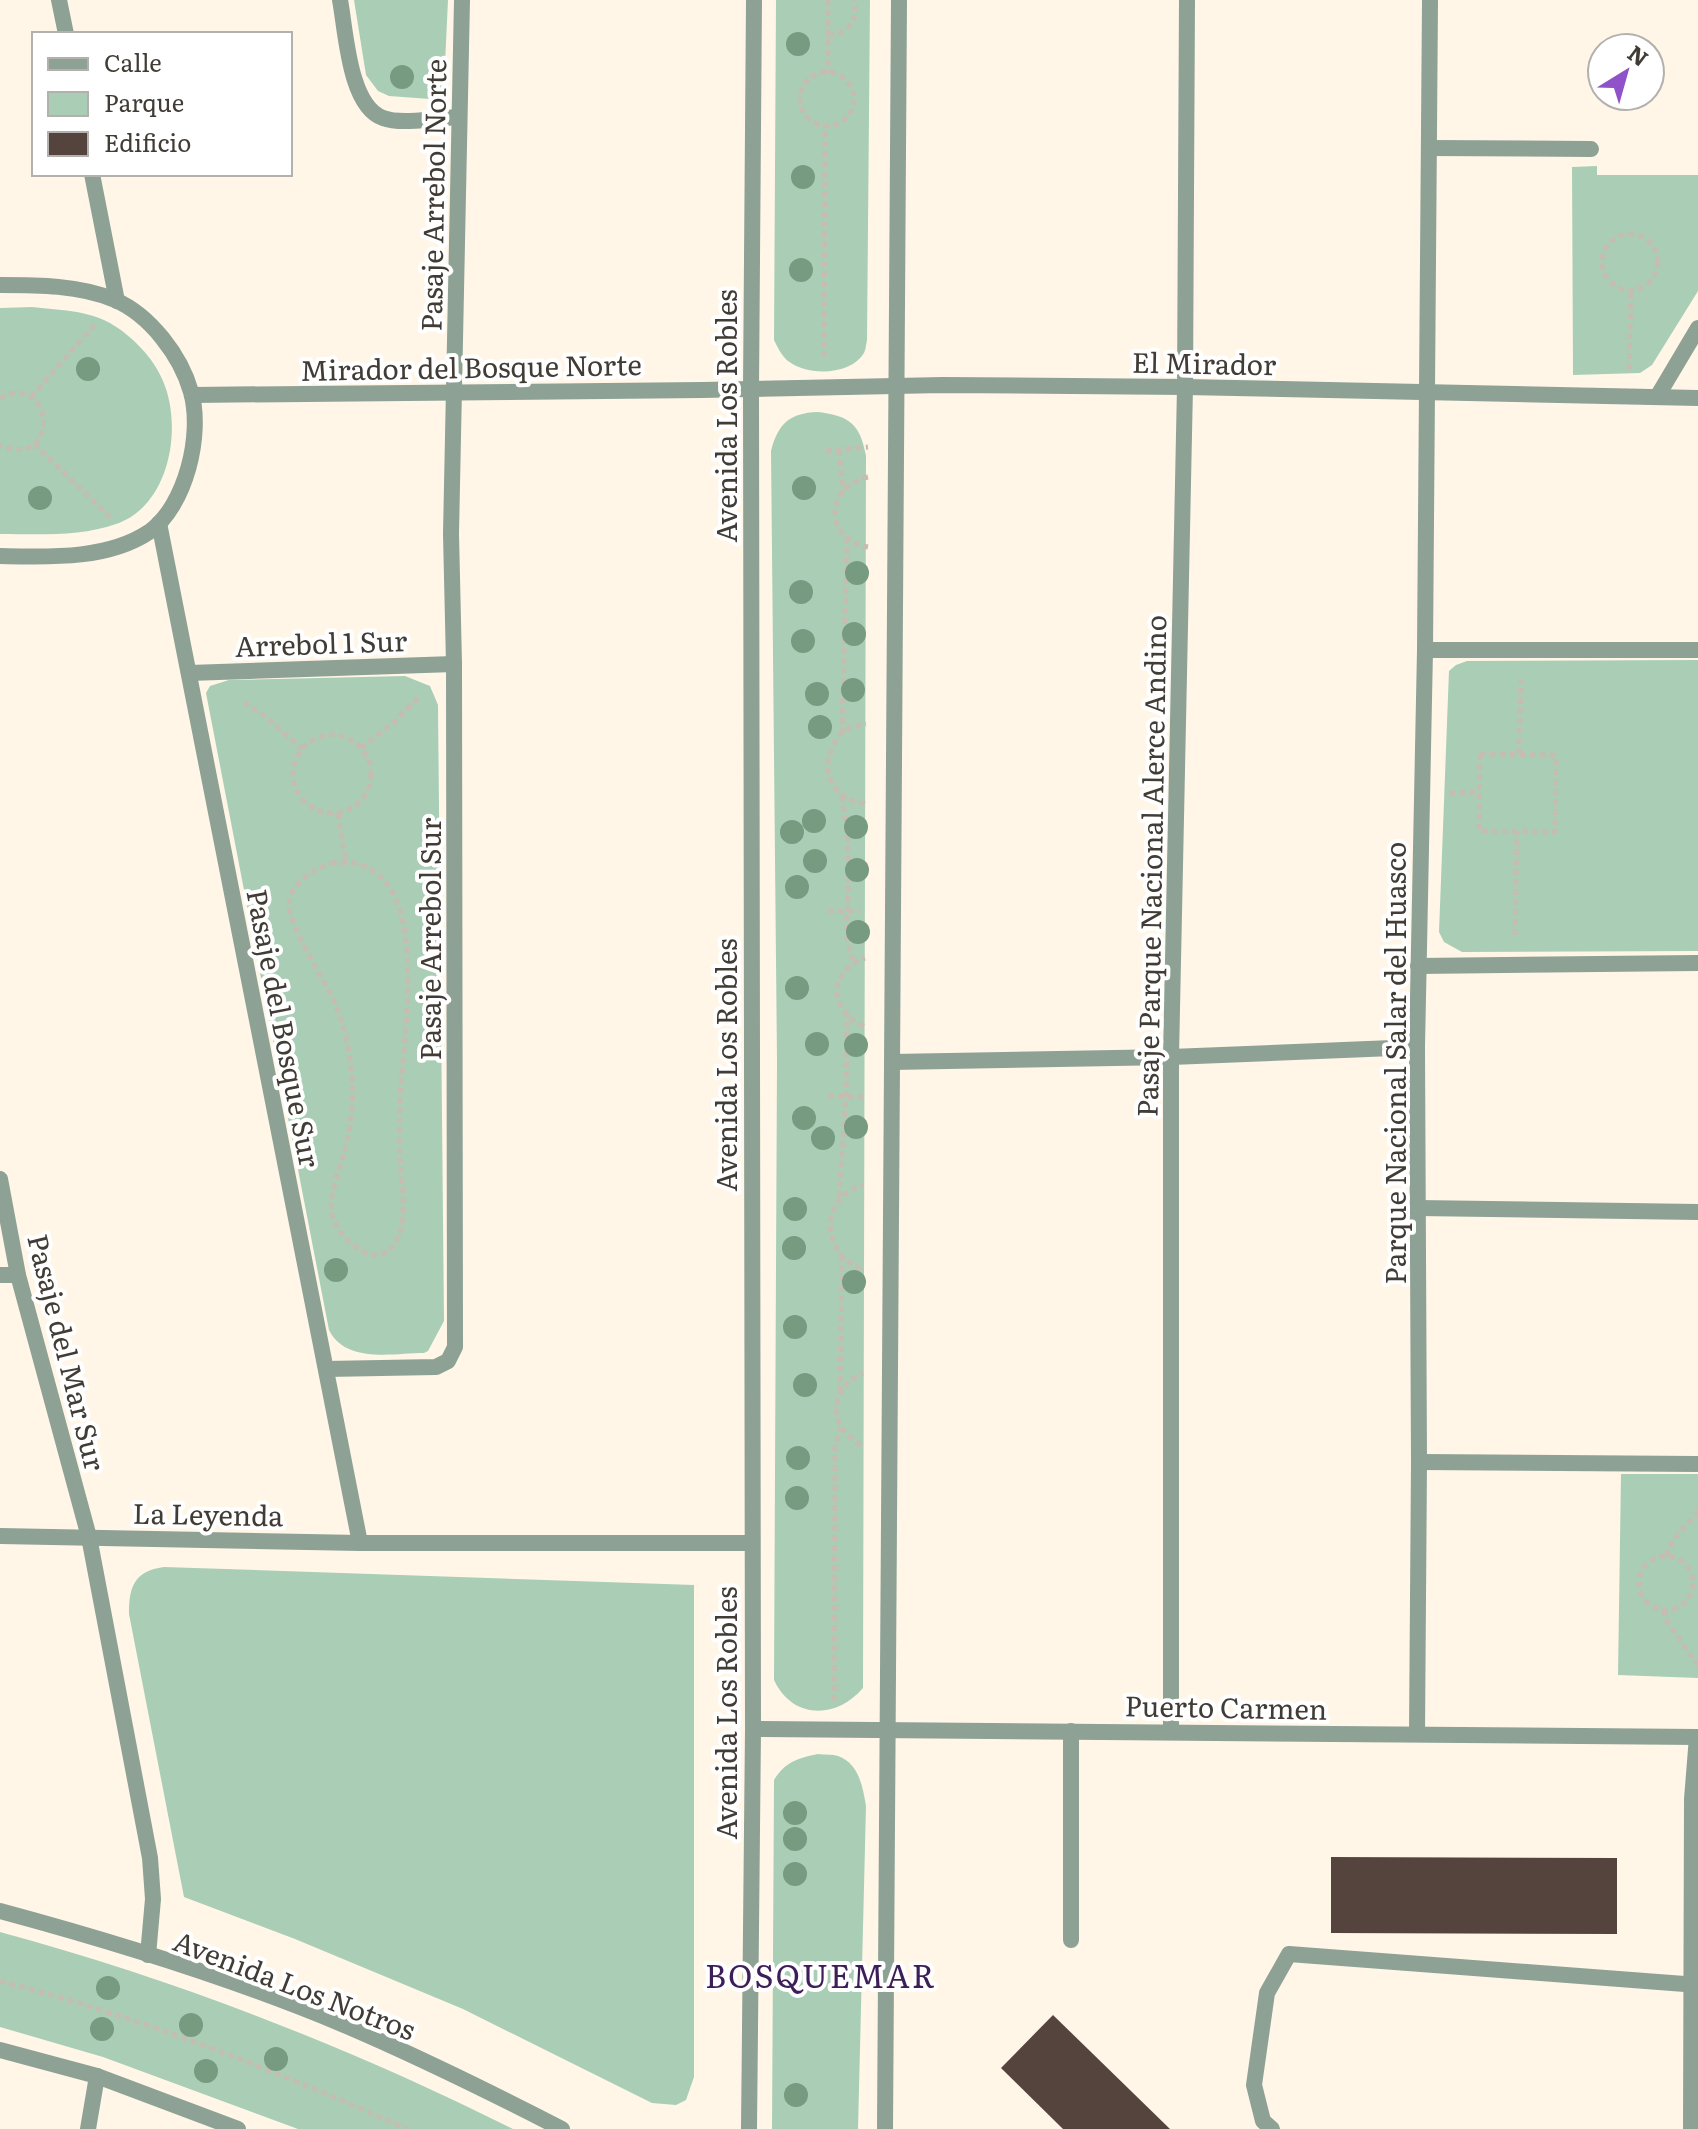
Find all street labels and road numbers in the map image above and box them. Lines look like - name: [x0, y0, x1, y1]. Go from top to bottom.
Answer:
- street label: Pasaje Arrebol Norte: [409, 58, 455, 332]
- street label: Avenida Los Robles: [704, 289, 746, 543]
- street label: El Mirador: [1132, 340, 1277, 384]
- street label: Mirador del Bosque Norte: [300, 342, 642, 390]
- street label: Pasaje Parque Nacional Alerce Andino: [1125, 615, 1175, 1117]
- street label: Arrebol 1 Sur: [234, 618, 409, 666]
- street label: Pasaje Arrebol Sur: [408, 817, 450, 1061]
- street label: Parque Nacional Salar del Huasco: [1373, 842, 1415, 1284]
- street label: Pasaje del Bosque Sur: [237, 885, 333, 1172]
- street label: Avenida Los Robles: [704, 938, 746, 1192]
- street label: Pasaje del Mar Sur: [18, 1229, 118, 1475]
- street label: La Leyenda: [132, 1491, 284, 1535]
- street label: Avenida Los Robles: [704, 1586, 746, 1840]
- street label: Puerto Carmen: [1124, 1683, 1328, 1729]
- street label: Avenida Los Notros: [168, 1918, 422, 2050]

